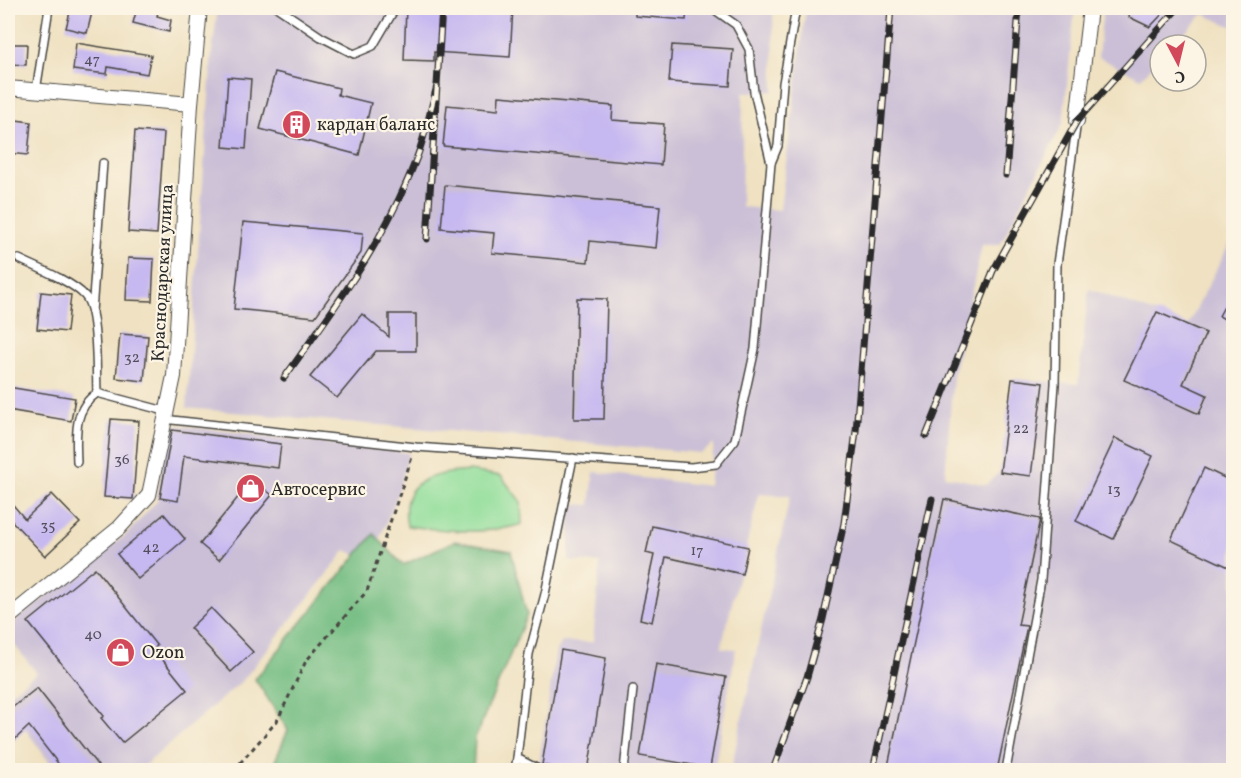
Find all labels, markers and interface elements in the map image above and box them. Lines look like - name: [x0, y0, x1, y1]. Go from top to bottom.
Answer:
- north arrow: [1148, 33, 1208, 93]
- house number: 47: [84, 50, 100, 71]
- text: С: [1173, 64, 1186, 87]
- building icon: кардан баланс: [280, 108, 312, 140]
- place label: кардан баланс: [317, 113, 435, 138]
- street label: Краснодарская улица: [146, 183, 181, 363]
- house number: 32: [124, 348, 140, 369]
- house number: 22: [1013, 419, 1029, 440]
- house number: 36: [114, 450, 130, 471]
- shop icon: Автосервис: [234, 473, 266, 505]
- place label: Автосервис: [271, 478, 366, 503]
- house number: 13: [1107, 480, 1121, 501]
- house number: 35: [41, 516, 55, 537]
- house number: 42: [142, 538, 160, 559]
- house number: 17: [690, 541, 704, 562]
- house number: 40: [84, 625, 102, 646]
- shop icon: Ozon: [105, 636, 137, 668]
- place label: Ozon: [142, 641, 185, 666]

